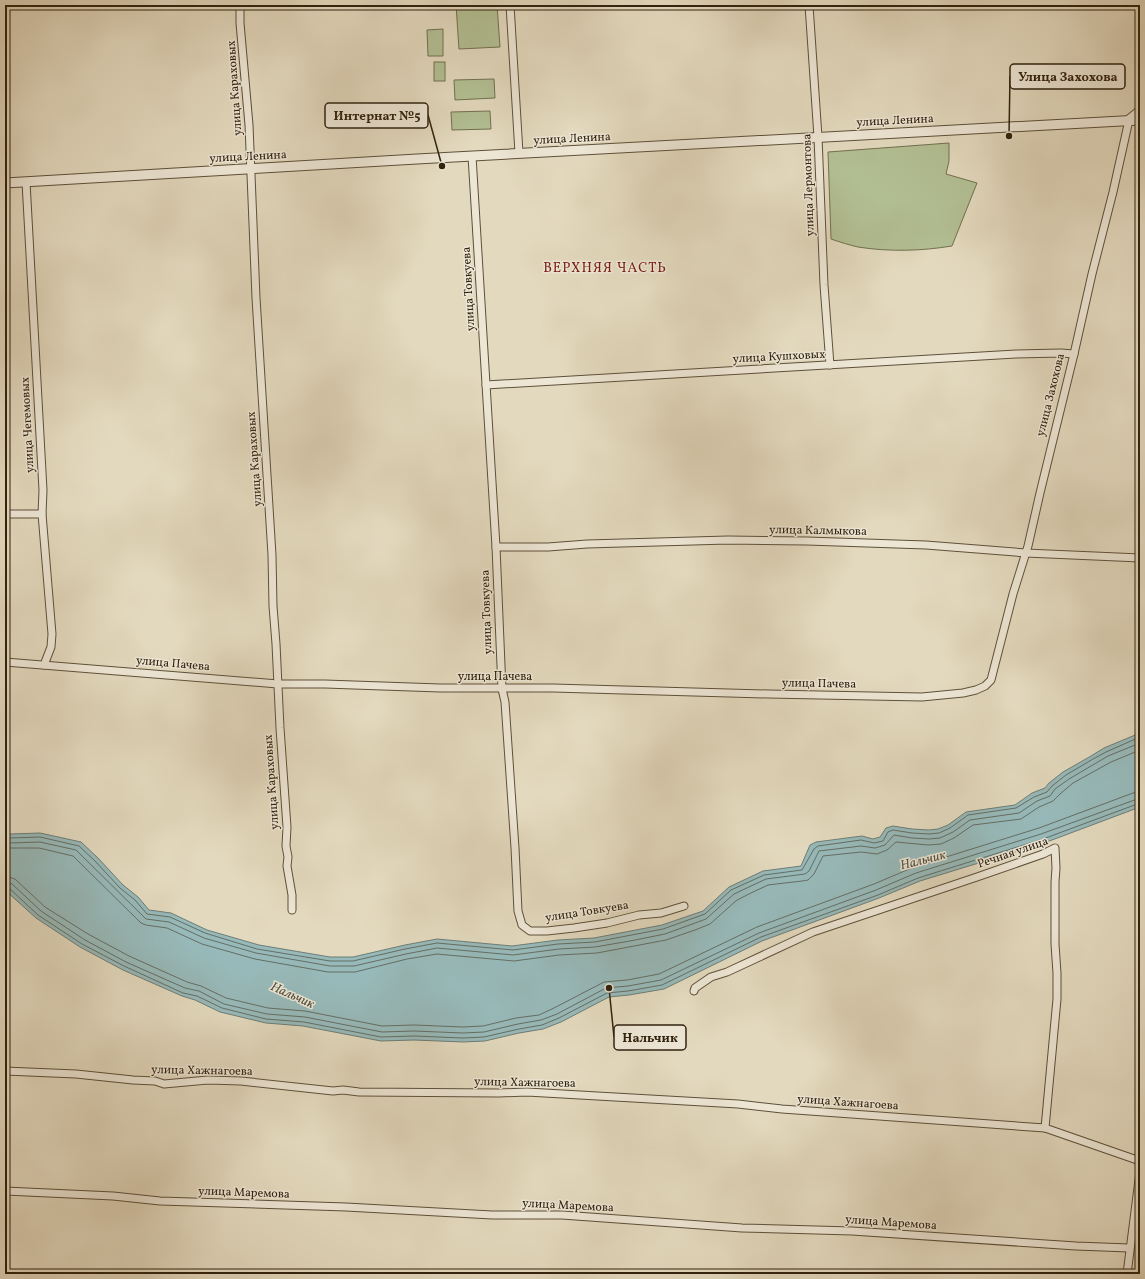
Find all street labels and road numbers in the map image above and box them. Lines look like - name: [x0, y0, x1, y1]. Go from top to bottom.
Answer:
- street label: улица Караховых: [224, 40, 246, 136]
- street label: улица Ленина: [856, 111, 934, 131]
- street label: улица Ленина: [533, 129, 611, 149]
- street label: улица Лермонтова: [799, 133, 819, 237]
- street label: улица Ленина: [209, 147, 287, 167]
- street label: улица Товкуева: [459, 246, 479, 332]
- street label: улица Кушховых: [732, 347, 826, 367]
- street label: улица Захохова: [1033, 352, 1069, 438]
- street label: улица Чегемовых: [17, 377, 39, 473]
- street label: улица Караховых: [244, 411, 266, 507]
- street label: улица Калмыкова: [769, 522, 867, 540]
- street label: улица Товкуева: [478, 569, 496, 655]
- street label: улица Пачева: [135, 653, 211, 675]
- street label: улица Пачева: [458, 669, 532, 685]
- street label: улица Пачева: [782, 675, 856, 693]
- street label: улица Караховых: [261, 734, 283, 830]
- street label: Речная улица: [975, 833, 1051, 873]
- street label: улица Товкуева: [544, 897, 630, 927]
- street label: улица Хажнагоева: [151, 1062, 253, 1080]
- street label: улица Хажнагоева: [474, 1074, 576, 1092]
- street label: улица Хажнагоева: [797, 1091, 899, 1115]
- street label: улица Маремова: [198, 1183, 290, 1203]
- street label: улица Маремова: [522, 1196, 614, 1216]
- street label: улица Маремова: [845, 1212, 937, 1234]

